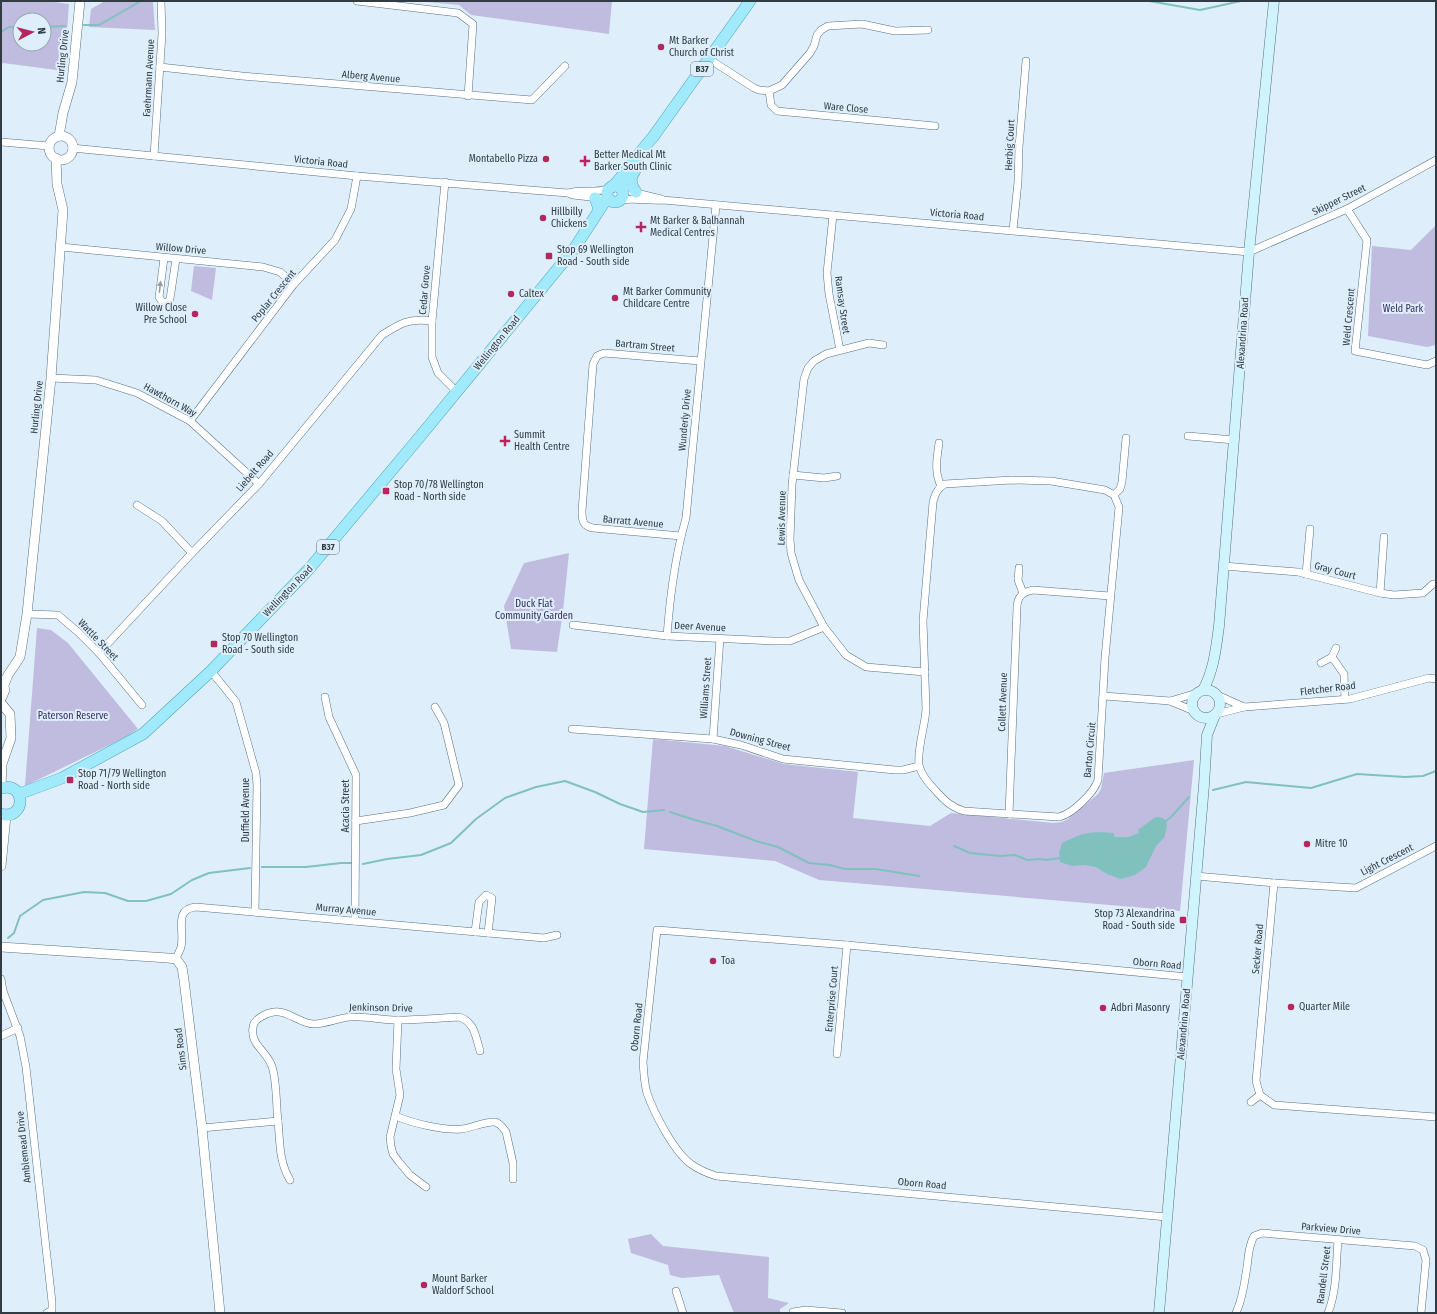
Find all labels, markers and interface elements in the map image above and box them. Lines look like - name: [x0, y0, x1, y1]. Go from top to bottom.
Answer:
- north arrow: [12, 12, 52, 52]
- text: N: [35, 27, 48, 35]
- street label: Hurling Drive: [54, 29, 72, 83]
- place label: Mt Barker Church of Christ: [669, 35, 735, 59]
- street label: Faehrmann Avenue: [141, 39, 157, 117]
- marker: Mt Barker Church of Christ: [656, 42, 666, 52]
- road number: B37: [691, 62, 713, 76]
- street label: Alberg Avenue: [341, 68, 401, 86]
- street label: Ware Close: [823, 100, 869, 116]
- street label: Herbig Court: [1003, 118, 1017, 171]
- place label: Better Medical Mt Barker South Clinic: [594, 149, 672, 173]
- street label: Victoria Road: [293, 153, 349, 171]
- place label: Montabello Pizza: [469, 153, 538, 165]
- marker: Montabello Pizza: [541, 154, 551, 164]
- marker: Better Medical Mt Barker South Clinic: [579, 155, 591, 167]
- street label: Skipper Street: [1310, 182, 1368, 218]
- place label: Hillbilly Chickens: [551, 206, 587, 230]
- street label: Victoria Road: [929, 207, 985, 223]
- marker: Hillbilly Chickens: [538, 213, 548, 223]
- place label: Mt Barker & Balhannah Medical Centres: [650, 215, 745, 239]
- marker: Mt Barker & Balhannah Medical Centres: [635, 221, 647, 233]
- street label: Willow Drive: [155, 241, 207, 257]
- place label: Stop 69 Wellington Road - South side: [557, 244, 634, 268]
- marker: Stop 69 Wellington Road - South side: [544, 251, 554, 261]
- street label: Cedar Grove: [417, 265, 433, 315]
- street label: Poplar Crescent: [249, 267, 299, 325]
- street label: Ramsay Street: [832, 275, 852, 335]
- one-way arrow: [157, 281, 163, 293]
- place label: Mt Barker Community Childcare Centre: [623, 286, 712, 310]
- street label: Weld Crescent: [1341, 287, 1358, 346]
- place label: Caltex: [519, 288, 544, 300]
- marker: Caltex: [506, 289, 516, 299]
- marker: Mt Barker Community Childcare Centre: [610, 293, 620, 303]
- street label: Alexandrina Road: [1235, 297, 1251, 369]
- place label: Willow Close Pre School: [136, 302, 187, 326]
- park label: Weld Park: [1383, 303, 1424, 315]
- marker: Willow Close Pre School: [190, 309, 200, 319]
- street label: Wellington Road: [471, 313, 523, 373]
- street label: Bartram Street: [615, 337, 676, 355]
- street label: Hurling Drive: [28, 380, 46, 434]
- street label: Hawthorn Way: [141, 381, 199, 420]
- street label: Wunderly Drive: [676, 388, 694, 452]
- place label: Summit Health Centre: [514, 429, 570, 453]
- marker: Summit Health Centre: [499, 435, 511, 447]
- street label: Liebelt Road: [234, 448, 276, 494]
- place label: Stop 70/78 Wellington Road - North side: [394, 479, 484, 503]
- marker: Stop 70/78 Wellington Road - North side: [381, 486, 391, 496]
- street label: Lewis Avenue: [776, 490, 788, 546]
- street label: Barratt Avenue: [602, 513, 664, 531]
- road number: B37: [317, 540, 339, 554]
- street label: Gray Court: [1313, 560, 1358, 582]
- street label: Wellington Road: [260, 563, 316, 619]
- park label: Duck Flat Community Garden: [495, 598, 573, 622]
- street label: Wattle Street: [75, 617, 121, 664]
- street label: Deer Avenue: [674, 620, 726, 634]
- place label: Stop 70 Wellington Road - South side: [222, 632, 298, 656]
- marker: Stop 70 Wellington Road - South side: [209, 639, 219, 649]
- street label: Williams Street: [698, 656, 714, 719]
- street label: Collett Avenue: [996, 672, 1010, 732]
- street label: Fletcher Road: [1299, 680, 1357, 698]
- park label: Paterson Reserve: [38, 710, 108, 722]
- street label: Barton Circuit: [1082, 721, 1098, 778]
- street label: Downing Street: [728, 726, 792, 754]
- place label: Stop 71/79 Wellington Road - North side: [78, 768, 166, 792]
- marker: Stop 71/79 Wellington Road - North side: [65, 775, 75, 785]
- street label: Duffield Avenue: [240, 778, 252, 842]
- street label: Acacia Street: [340, 779, 352, 832]
- place label: Mitre 10: [1315, 838, 1348, 850]
- marker: Mitre 10: [1302, 839, 1312, 849]
- street label: Light Crescent: [1359, 841, 1416, 878]
- street label: Murray Avenue: [315, 901, 377, 919]
- place label: Stop 73 Alexandrina Road - South side: [1095, 908, 1175, 932]
- marker: Stop 73 Alexandrina Road - South side: [1178, 915, 1188, 925]
- street label: Secker Road: [1250, 923, 1266, 975]
- place label: Toa: [721, 955, 735, 967]
- marker: Toa: [708, 956, 718, 966]
- street label: Oborn Road: [1132, 956, 1182, 972]
- street label: Enterprise Court: [823, 965, 841, 1033]
- street label: Alexandrina Road: [1175, 988, 1193, 1060]
- street label: Jenkinson Drive: [349, 1001, 413, 1015]
- place label: Quarter Mile: [1299, 1001, 1350, 1013]
- street label: Oborn Road: [628, 1002, 646, 1052]
- place label: Adbri Masonry: [1111, 1002, 1171, 1014]
- marker: Quarter Mile: [1286, 1002, 1296, 1012]
- marker: Adbri Masonry: [1098, 1003, 1108, 1013]
- street label: Sims Road: [172, 1027, 190, 1071]
- street label: Amblemead Drive: [14, 1110, 34, 1183]
- street label: Oborn Road: [897, 1176, 947, 1192]
- street label: Parkview Drive: [1301, 1220, 1361, 1238]
- street label: Randell Street: [1315, 1245, 1334, 1305]
- place label: Mount Barker Waldorf School: [432, 1273, 494, 1297]
- marker: Mount Barker Waldorf School: [419, 1280, 429, 1290]

